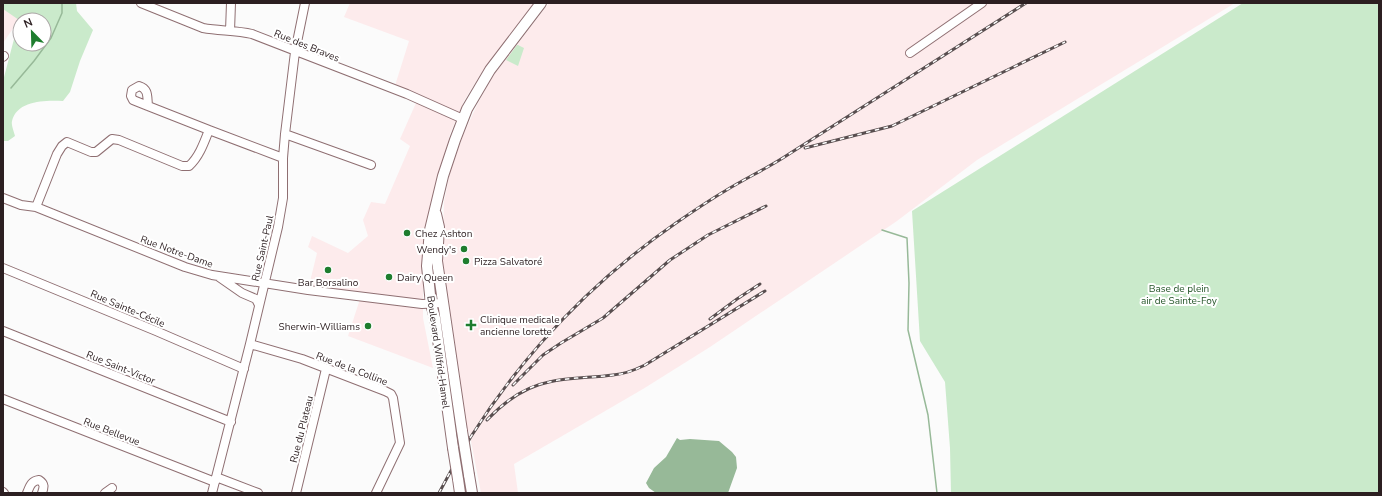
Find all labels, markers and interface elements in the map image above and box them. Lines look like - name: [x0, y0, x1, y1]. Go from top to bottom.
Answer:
- north arrow: [12, 12, 52, 52]
- text: N: [22, 15, 35, 32]
- street label: Rue des Braves: [272, 26, 342, 65]
- street label: Rue Saint-Paul: [249, 214, 277, 283]
- place label: Chez Ashton: [415, 227, 472, 241]
- marker: Chez Ashton: [402, 228, 412, 238]
- street label: Rue Notre-Dame: [138, 232, 215, 272]
- place label: Wendy's: [417, 243, 456, 257]
- marker: Wendy's: [459, 244, 469, 254]
- place label: Pizza Salvatoré: [474, 255, 542, 269]
- marker: Pizza Salvatoré: [461, 256, 471, 266]
- marker: Bar Borsalino: [323, 265, 333, 275]
- place label: Dairy Queen: [397, 271, 453, 285]
- marker: Dairy Queen: [384, 272, 394, 282]
- place label: Bar Borsalino: [298, 276, 359, 290]
- park label: Base de plein air de Sainte-Foy: [1141, 282, 1218, 308]
- street label: Rue Sainte-Cécile: [88, 287, 167, 331]
- street label: Boulevard Wilfrid-Hamel: [423, 295, 453, 409]
- place label: Clinique medicale ancienne lorette: [480, 313, 560, 339]
- marker: Clinique medicale ancienne lorette: [465, 319, 477, 331]
- place label: Sherwin-Williams: [279, 320, 360, 334]
- marker: Sherwin-Williams: [363, 321, 373, 331]
- street label: Rue Saint-Victor: [84, 348, 158, 388]
- street label: Rue de la Colline: [314, 349, 390, 389]
- street label: Rue du Plateau: [287, 394, 317, 464]
- street label: Rue Bellevue: [81, 415, 142, 449]

